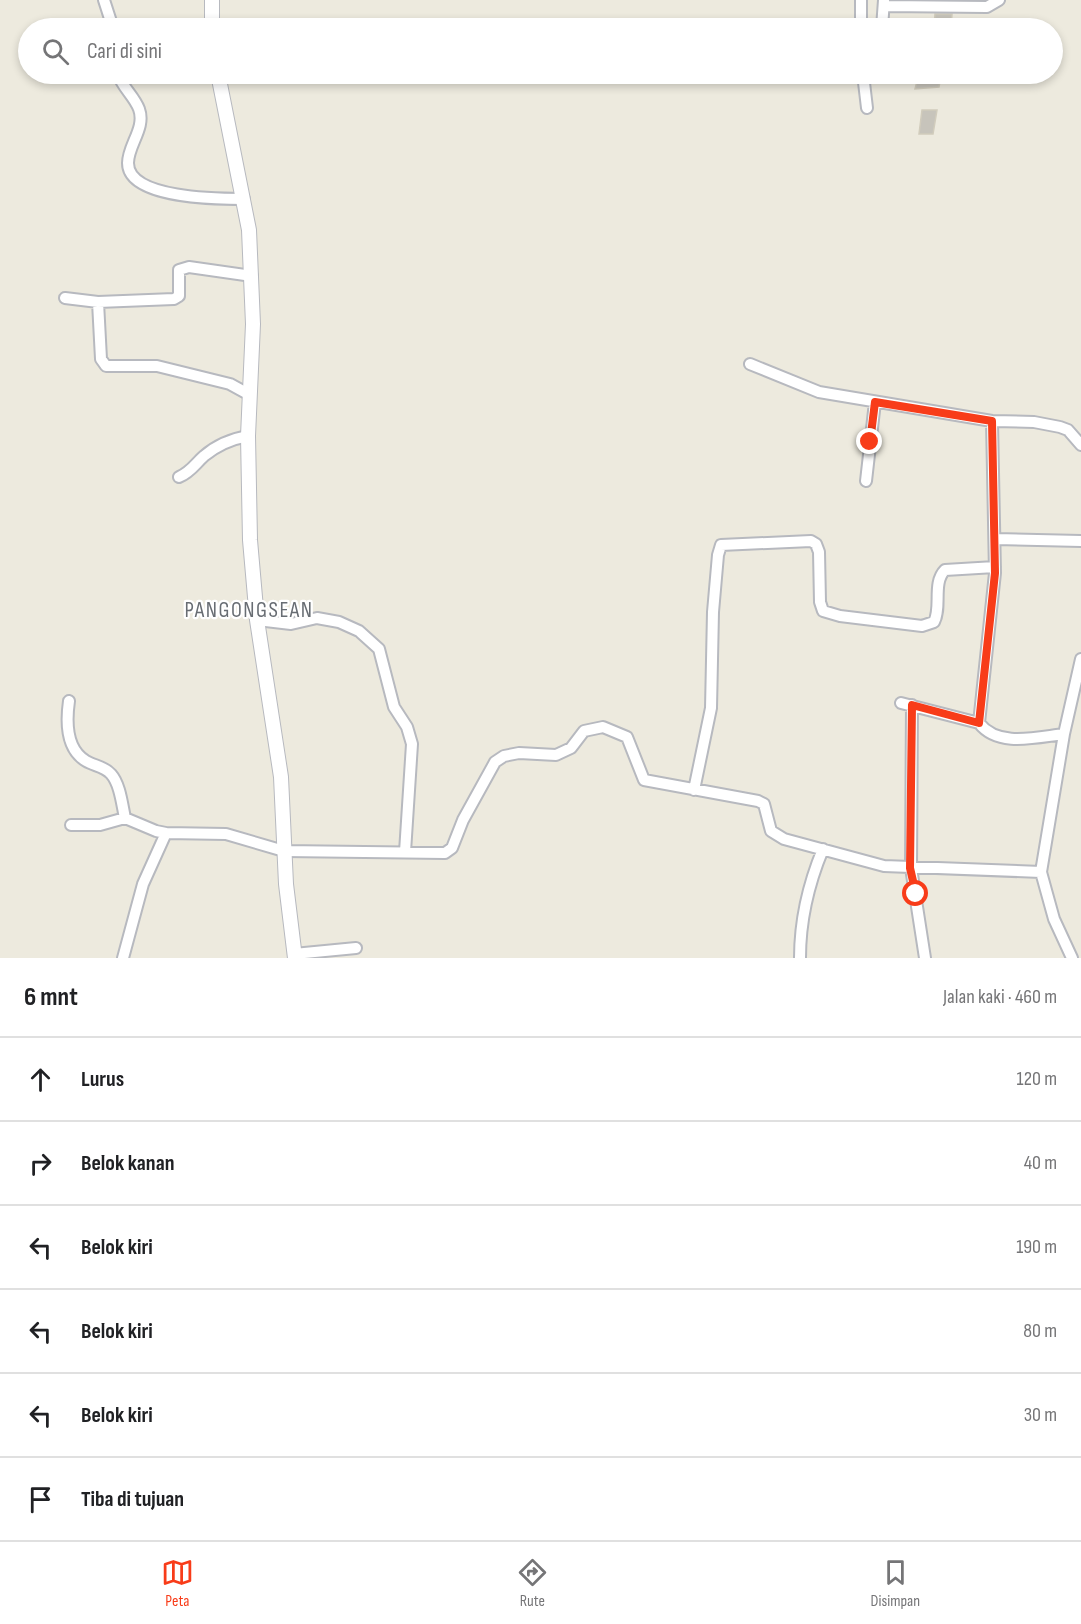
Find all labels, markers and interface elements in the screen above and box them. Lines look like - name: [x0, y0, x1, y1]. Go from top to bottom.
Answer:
- search box: [18, 18, 1063, 84]
- icon: search: [39, 35, 72, 68]
- text: Cari di sini: [87, 38, 162, 65]
- route end: [856, 428, 882, 454]
- district label: PANGONGSEAN: [185, 597, 313, 624]
- route start: [902, 880, 928, 906]
- text: 6 mnt: [24, 982, 78, 1013]
- text: Jalan kaki · 460 m: [943, 985, 1057, 1009]
- icon: ahead: [24, 1063, 57, 1096]
- text: Lurus: [81, 1066, 124, 1093]
- text: 120 m: [1017, 1067, 1057, 1091]
- icon: right: [24, 1147, 57, 1180]
- text: Belok kanan: [81, 1150, 174, 1177]
- text: 40 m: [1024, 1151, 1057, 1175]
- icon: left: [24, 1231, 57, 1264]
- text: Belok kiri: [81, 1234, 153, 1261]
- text: 190 m: [1016, 1235, 1057, 1259]
- icon: left: [24, 1315, 57, 1348]
- text: Belok kiri: [81, 1318, 153, 1345]
- text: 80 m: [1023, 1319, 1057, 1343]
- icon: left: [24, 1399, 57, 1432]
- text: Belok kiri: [81, 1402, 153, 1429]
- text: 30 m: [1024, 1403, 1057, 1427]
- icon: arrive: [24, 1483, 57, 1516]
- text: Tiba di tujuan: [81, 1486, 184, 1513]
- tab: Peta: [161, 1556, 194, 1611]
- tab: Rute: [516, 1556, 549, 1611]
- tab: Disimpan: [871, 1556, 920, 1611]

